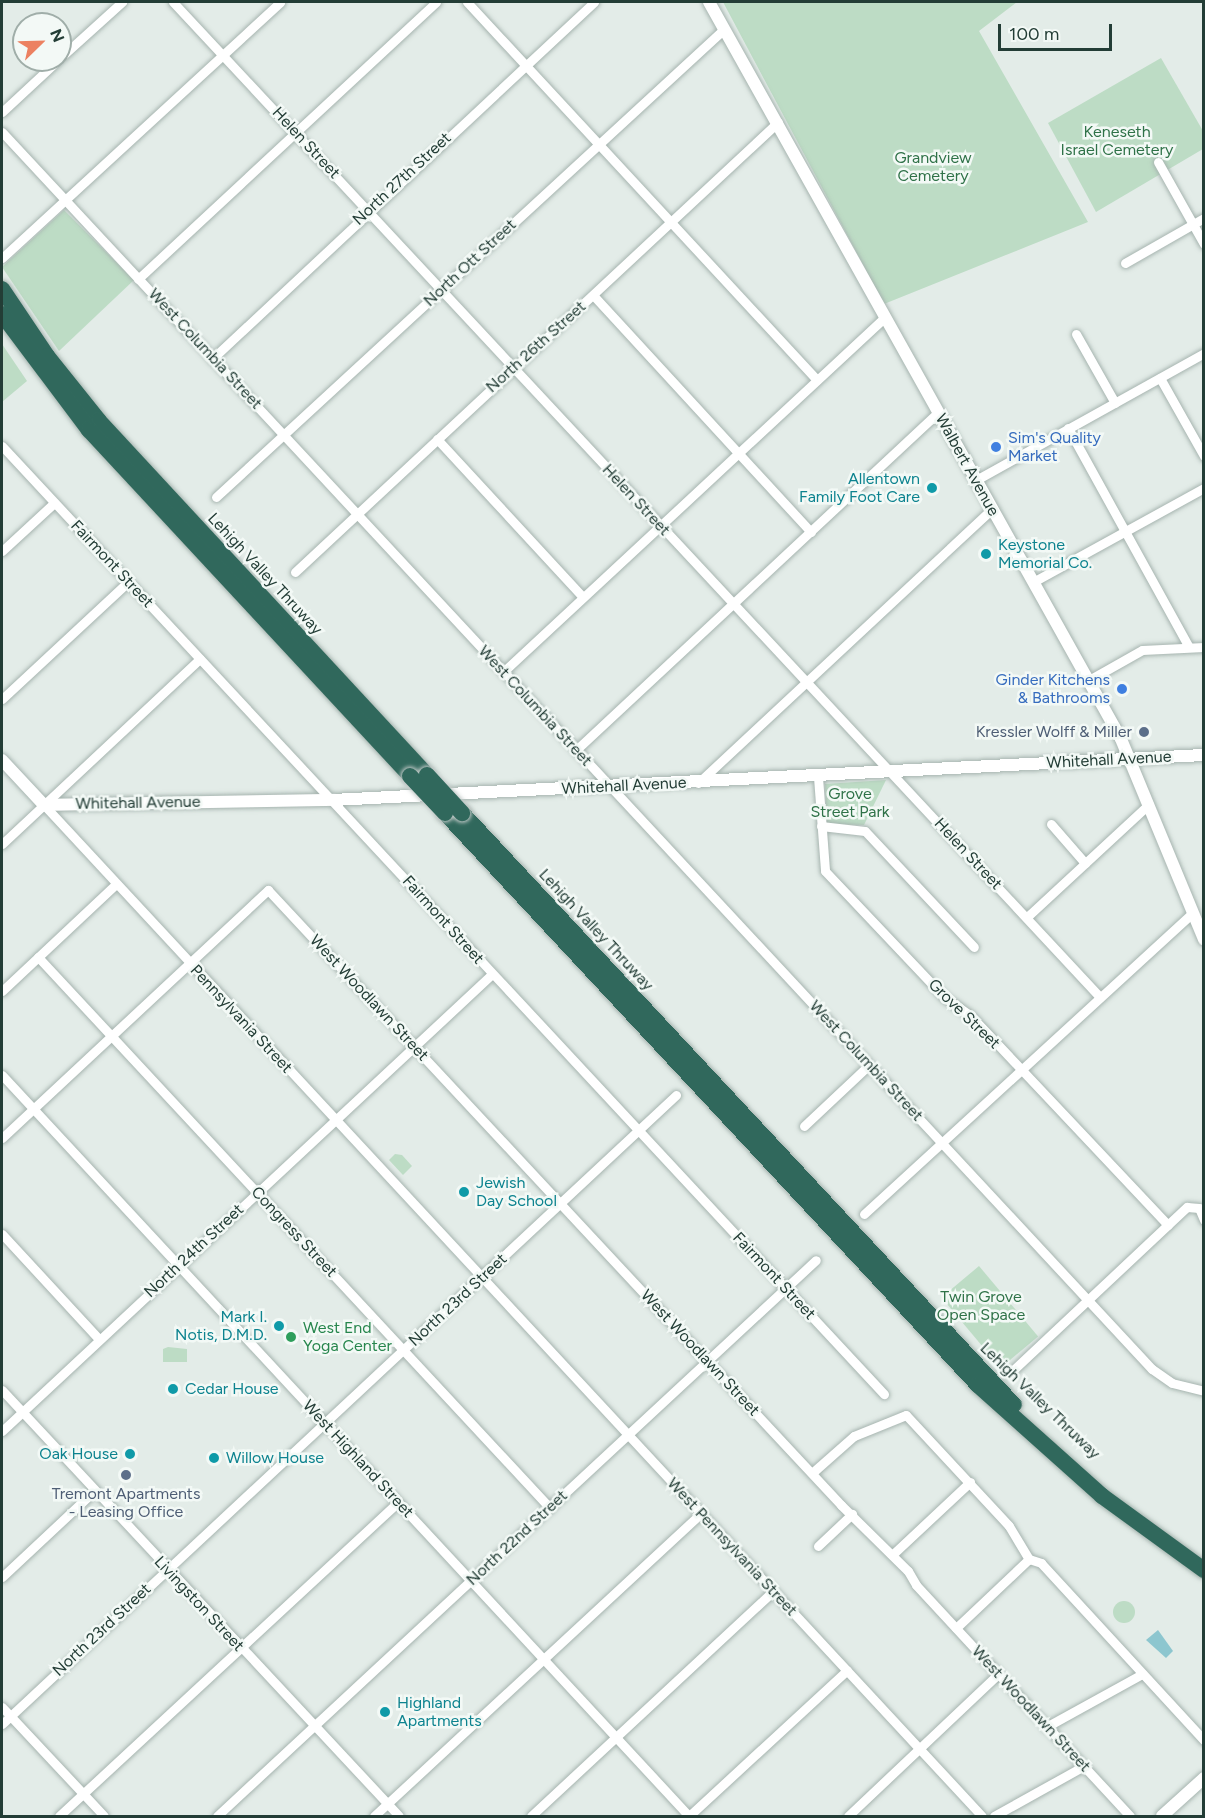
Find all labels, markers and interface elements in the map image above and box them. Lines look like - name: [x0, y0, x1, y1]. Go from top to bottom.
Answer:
- north arrow: [12, 12, 72, 72]
- scale bar: [1001, 12, 1115, 50]
- text: 100 m: [1009, 23, 1059, 45]
- text: N: [46, 26, 68, 45]
- street label: Helen Street: [268, 103, 344, 183]
- park label: Keneseth Israel Cemetery: [1061, 122, 1173, 160]
- street label: North 27th Street: [349, 129, 455, 229]
- park label: Grandview Cemetery: [894, 148, 972, 186]
- street label: North Ott Street: [420, 215, 520, 311]
- street label: West Columbia Street: [144, 285, 266, 413]
- street label: North 26th Street: [482, 297, 590, 397]
- street label: Walbert Avenue: [931, 410, 1003, 520]
- place label: Sim's Quality Market: [1008, 428, 1101, 466]
- marker: Sim's Quality Market: [989, 440, 1003, 454]
- street label: Helen Street: [598, 460, 674, 540]
- place label: Allentown Family Foot Care: [799, 469, 920, 507]
- marker: Allentown Family Foot Care: [925, 481, 939, 495]
- street label: Lehigh Valley Thruway: [204, 509, 326, 639]
- street label: Fairmont Street: [67, 516, 157, 612]
- place label: Keystone Memorial Co.: [998, 535, 1092, 573]
- marker: Keystone Memorial Co.: [979, 547, 993, 561]
- street label: West Columbia Street: [474, 642, 596, 770]
- place label: Ginder Kitchens & Bathrooms: [996, 670, 1110, 708]
- marker: Ginder Kitchens & Bathrooms: [1115, 682, 1129, 696]
- place label: Kressler Wolff & Miller: [976, 722, 1132, 742]
- marker: Kressler Wolff & Miller: [1137, 725, 1151, 739]
- street label: Whitehall Avenue: [1046, 747, 1172, 773]
- street label: Whitehall Avenue: [561, 773, 687, 799]
- park label: Grove Street Park: [810, 784, 890, 822]
- street label: Whitehall Avenue: [75, 792, 201, 814]
- street label: Helen Street: [930, 814, 1006, 894]
- street label: Lehigh Valley Thruway: [535, 865, 657, 995]
- street label: Fairmont Street: [398, 872, 488, 968]
- street label: West Woodlawn Street: [306, 931, 432, 1065]
- street label: Pennsylvania Street: [186, 961, 296, 1077]
- street label: Grove Street: [924, 975, 1004, 1053]
- street label: West Columbia Street: [805, 997, 927, 1125]
- place label: Jewish Day School: [476, 1173, 557, 1211]
- street label: Congress Street: [247, 1183, 341, 1281]
- marker: Jewish Day School: [457, 1185, 471, 1199]
- street label: North 24th Street: [140, 1200, 248, 1302]
- street label: Fairmont Street: [729, 1228, 819, 1324]
- street label: North 23rd Street: [405, 1250, 511, 1350]
- street label: West Woodlawn Street: [637, 1286, 763, 1420]
- park label: Twin Grove Open Space: [937, 1287, 1025, 1325]
- place label: Mark I. Notis, D.M.D.: [175, 1307, 267, 1345]
- place label: West End Yoga Center: [303, 1318, 392, 1356]
- marker: Mark I. Notis, D.M.D.: [272, 1319, 286, 1333]
- marker: West End Yoga Center: [284, 1330, 298, 1344]
- street label: Lehigh Valley Thruway: [976, 1339, 1104, 1463]
- place label: Cedar House: [185, 1379, 279, 1399]
- marker: Cedar House: [166, 1382, 180, 1396]
- street label: West Highland Street: [299, 1396, 417, 1522]
- place label: Oak House: [39, 1444, 118, 1464]
- marker: Oak House: [123, 1447, 137, 1461]
- place label: Willow House: [226, 1448, 324, 1468]
- marker: Willow House: [207, 1451, 221, 1465]
- marker: Tremont Apartments - Leasing Office: [119, 1468, 133, 1482]
- street label: West Pennsylvania Street: [663, 1474, 801, 1620]
- place label: Tremont Apartments - Leasing Office: [52, 1484, 200, 1522]
- street label: North 22nd Street: [463, 1486, 571, 1590]
- street label: Livingston Street: [150, 1553, 248, 1655]
- street label: North 23rd Street: [49, 1580, 155, 1680]
- street label: West Woodlawn Street: [968, 1642, 1094, 1776]
- place label: Highland Apartments: [397, 1693, 482, 1731]
- marker: Highland Apartments: [378, 1705, 392, 1719]

